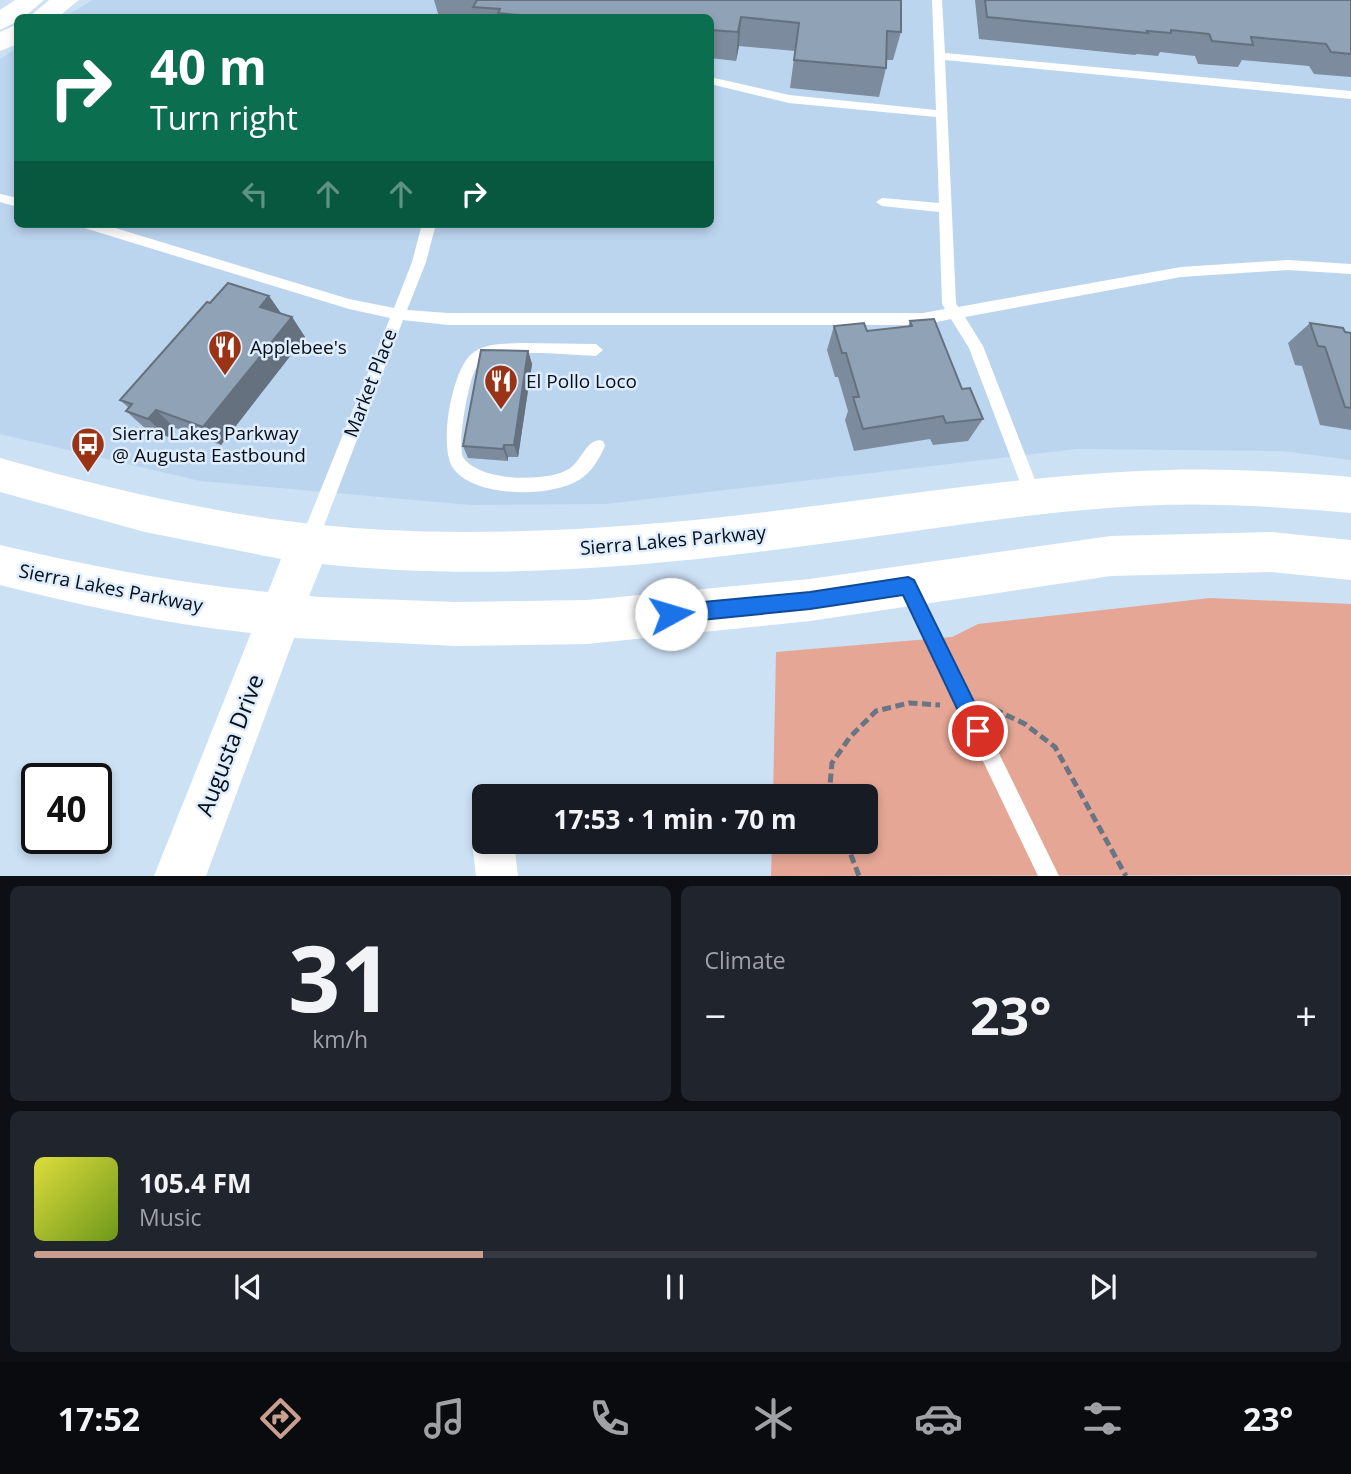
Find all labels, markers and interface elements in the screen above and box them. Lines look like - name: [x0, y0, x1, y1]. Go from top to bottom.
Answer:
- text: 40 m: [150, 33, 267, 99]
- icon: right: [35, 42, 126, 133]
- text: Turn right: [150, 96, 298, 139]
- icon: left: [236, 175, 274, 213]
- icon: ahead: [309, 175, 347, 213]
- icon: ahead: [382, 175, 420, 213]
- icon: right: [455, 175, 493, 213]
- street label: Market Place: [337, 325, 403, 441]
- restaurant icon: Applebee's: [206, 328, 244, 377]
- place label: Applebee's: [250, 334, 347, 360]
- restaurant icon: El Pollo Loco: [482, 362, 520, 411]
- place label: El Pollo Loco: [526, 368, 637, 394]
- place label: Sierra Lakes Parkway @ Augusta Eastbound: [112, 420, 306, 468]
- bus stop icon: Sierra Lakes Parkway @ Augusta Eastbound: [69, 425, 107, 474]
- street label: Sierra Lakes Parkway: [579, 519, 768, 561]
- street label: Sierra Lakes Parkway: [17, 557, 206, 619]
- position arrow: [634, 577, 708, 651]
- street label: Augusta Drive: [187, 669, 271, 820]
- pin: [948, 701, 1008, 761]
- icon: arrive: [959, 712, 997, 750]
- speed limit sign: 40: [21, 763, 112, 854]
- text: 17:53 · 1 min · 70 m: [554, 801, 796, 837]
- text: 31: [288, 915, 392, 1039]
- text: Climate: [705, 944, 786, 976]
- text: 23°: [970, 979, 1052, 1050]
- text: −: [705, 989, 726, 1041]
- text: +: [1295, 989, 1317, 1041]
- text: km/h: [312, 1023, 368, 1055]
- text: 105.4 FM: [139, 1165, 251, 1201]
- text: Music: [139, 1201, 202, 1233]
- icon: previous: [229, 1268, 267, 1306]
- icon: pause: [656, 1268, 694, 1306]
- icon: next: [1084, 1268, 1122, 1306]
- icon: directions: [256, 1394, 305, 1443]
- icon: music: [420, 1394, 469, 1443]
- icon: phone: [585, 1394, 634, 1443]
- icon: climate: [749, 1394, 798, 1443]
- icon: car: [914, 1394, 963, 1443]
- icon: filters: [1078, 1394, 1127, 1443]
- text: 17:52: [58, 1397, 140, 1440]
- text: 23°: [1243, 1397, 1293, 1440]

